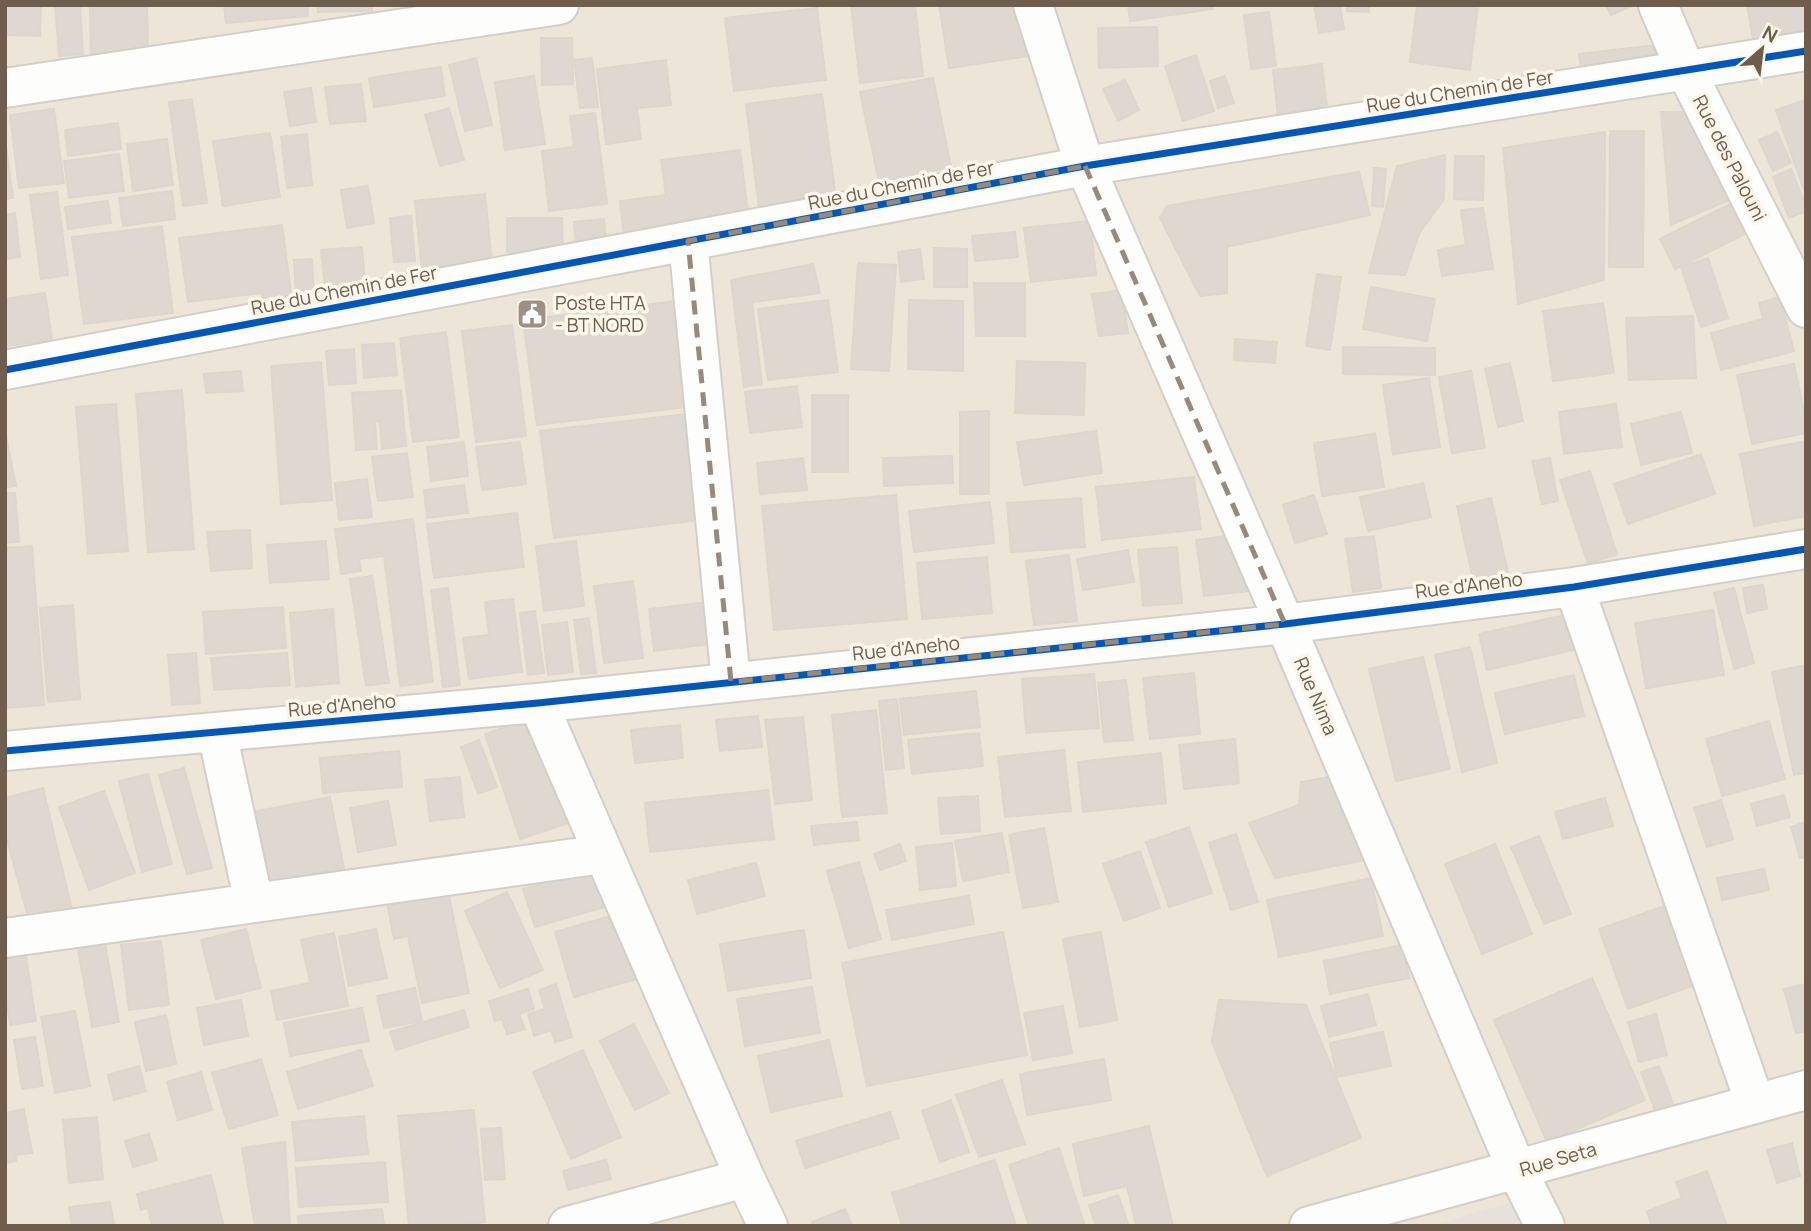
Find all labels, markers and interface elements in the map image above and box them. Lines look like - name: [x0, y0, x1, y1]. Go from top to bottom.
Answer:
- north arrow: [1727, 14, 1797, 84]
- text: N: [1758, 19, 1782, 49]
- street label: Rue du Chemin de Fer: [1364, 63, 1556, 119]
- street label: Rue des Palouni: [1687, 90, 1773, 226]
- street label: Rue du Chemin de Fer: [806, 154, 997, 216]
- street label: Rue du Chemin de Fer: [249, 259, 440, 321]
- place label: Poste HTA - BT NORD: [555, 290, 646, 338]
- public building icon: Poste HTA - BT NORD: [515, 297, 549, 331]
- street label: Rue d'Aneho: [1414, 566, 1524, 604]
- street label: Rue d'Aneho: [851, 629, 961, 667]
- street label: Rue Nima: [1288, 653, 1344, 739]
- street label: Rue d'Aneho: [287, 687, 397, 723]
- street label: Rue Seta: [1516, 1136, 1600, 1182]

